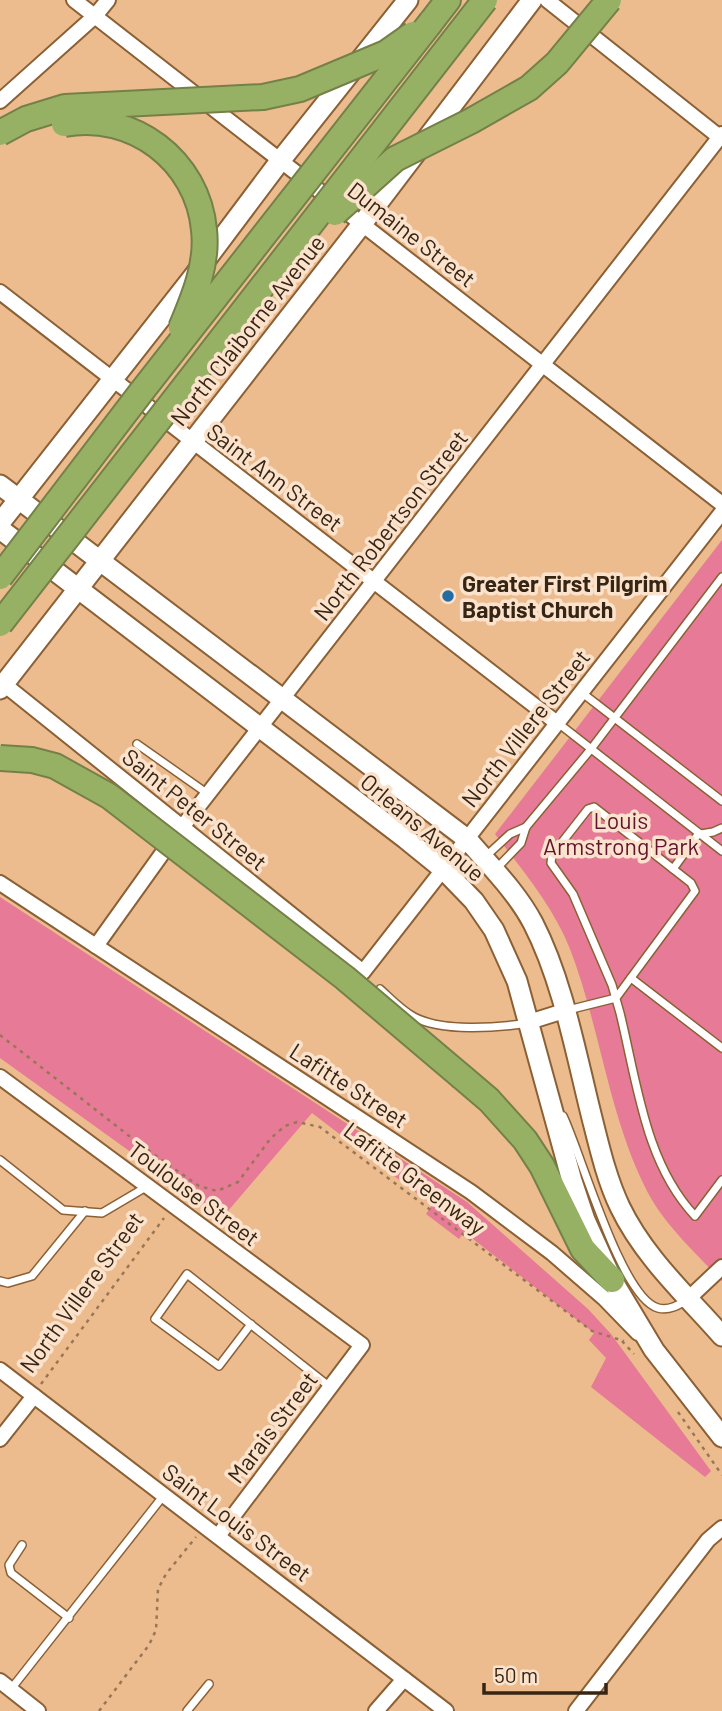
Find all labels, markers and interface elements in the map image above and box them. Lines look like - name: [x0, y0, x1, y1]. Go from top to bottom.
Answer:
- street label: Dumaine Street: [342, 175, 482, 293]
- street label: North Claiborne Avenue: [164, 229, 330, 431]
- street label: Saint Ann Street: [202, 417, 348, 537]
- street label: North Robertson Street: [307, 424, 473, 626]
- place label: Greater First Pilgrim Baptist Church: [462, 569, 668, 623]
- marker: Greater First Pilgrim Baptist Church: [440, 588, 456, 604]
- street label: North Villere Street: [455, 644, 595, 812]
- street label: Saint Peter Street: [117, 742, 273, 876]
- street label: Orleans Avenue: [355, 767, 491, 887]
- park label: Louis Armstrong Park: [543, 806, 699, 860]
- street label: Lafitte Street: [285, 1037, 413, 1133]
- street label: Lafitte Greenway: [339, 1116, 492, 1241]
- street label: Toulouse Street: [123, 1135, 265, 1251]
- street label: North Villere Street: [13, 1206, 149, 1378]
- street label: Marais Street: [221, 1366, 323, 1488]
- street label: Saint Louis Street: [157, 1457, 317, 1587]
- scale bar: [484, 1652, 606, 1696]
- text: 50 m: [494, 1662, 538, 1687]

